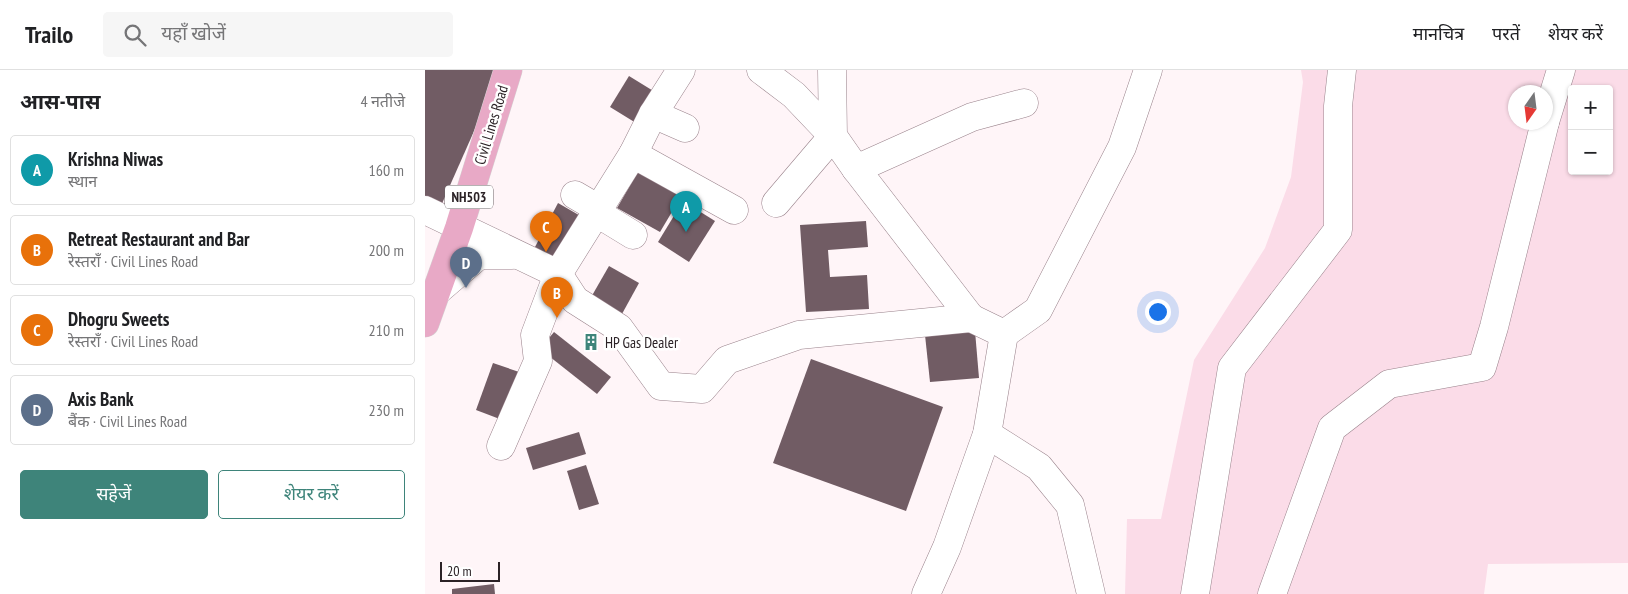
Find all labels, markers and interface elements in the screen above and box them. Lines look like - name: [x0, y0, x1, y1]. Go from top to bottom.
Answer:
- search box: [103, 12, 453, 57]
- text: Trailo: [25, 19, 73, 50]
- icon: search: [121, 21, 149, 49]
- text: यहाँ खोजें: [161, 21, 226, 45]
- text: मानचित्र: [1413, 22, 1464, 45]
- text: परतें: [1492, 22, 1520, 45]
- text: शेयर करें: [1548, 22, 1603, 45]
- street label: Civil Lines Road: [470, 83, 512, 167]
- north arrow: [1508, 85, 1553, 130]
- map controls: [1568, 85, 1613, 175]
- button: +: [1568, 85, 1613, 130]
- text: आस-पास: [20, 88, 100, 115]
- text: 4 नतीजे: [360, 91, 405, 111]
- button: −: [1568, 130, 1613, 175]
- text: Krishna Niwas: [68, 147, 163, 171]
- text: A: [33, 160, 41, 180]
- text: 160 m: [369, 160, 404, 180]
- text: स्थान: [68, 171, 97, 191]
- road number: NH503: [445, 185, 493, 208]
- pin: A: [670, 191, 702, 232]
- pin: C: [530, 211, 562, 252]
- text: Retreat Restaurant and Bar: [68, 227, 250, 251]
- text: B: [33, 240, 41, 260]
- text: 200 m: [369, 240, 404, 260]
- pin: D: [450, 247, 482, 288]
- text: रेस्तराँ · Civil Lines Road: [68, 251, 198, 271]
- pin: B: [541, 277, 573, 318]
- your location: [1145, 299, 1171, 325]
- text: Dhogru Sweets: [68, 307, 169, 331]
- text: C: [33, 320, 41, 340]
- text: 210 m: [369, 320, 404, 340]
- text: रेस्तराँ · Civil Lines Road: [68, 331, 198, 351]
- building icon: HP Gas Dealer: [581, 332, 601, 352]
- place label: HP Gas Dealer: [605, 333, 679, 352]
- text: Axis Bank: [68, 387, 134, 411]
- text: D: [33, 400, 41, 420]
- text: 230 m: [369, 400, 404, 420]
- text: बैंक · Civil Lines Road: [68, 411, 187, 431]
- button: सहेजें: [20, 470, 208, 519]
- button: शेयर करें: [218, 470, 405, 519]
- scale bar: [440, 559, 500, 582]
- text: 20 m: [447, 562, 472, 580]

